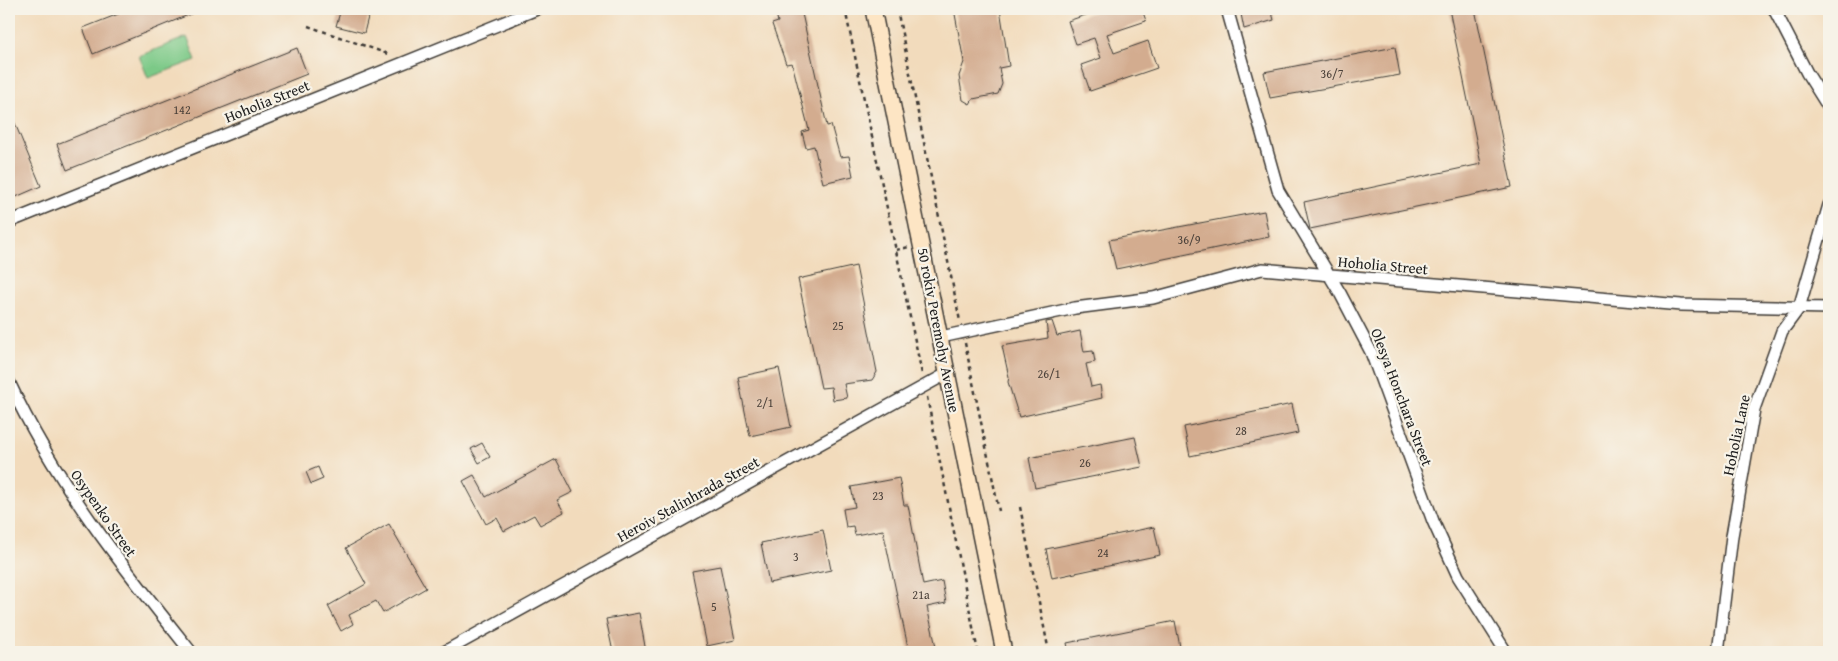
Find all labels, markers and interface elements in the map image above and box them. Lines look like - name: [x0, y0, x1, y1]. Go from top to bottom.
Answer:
- house number: 36/7: [1321, 65, 1344, 82]
- street label: Hoholia Street: [221, 74, 314, 128]
- house number: 142: [173, 101, 191, 118]
- house number: 36/9: [1178, 231, 1201, 248]
- street label: 50 rokiv Peremohy Avenue: [913, 246, 965, 414]
- street label: Hoholia Street: [1337, 251, 1430, 279]
- house number: 25: [832, 317, 844, 334]
- street label: Olesya Honchara Street: [1366, 325, 1438, 470]
- house number: 26/1: [1038, 365, 1061, 382]
- street label: Hoholia Lane: [1717, 393, 1755, 477]
- house number: 2/1: [756, 394, 774, 411]
- house number: 28: [1235, 422, 1247, 439]
- street label: Heroiv Stalinhrada Street: [613, 451, 764, 547]
- house number: 26: [1079, 454, 1091, 471]
- street label: Osypenko Street: [66, 465, 142, 562]
- house number: 23: [872, 487, 884, 504]
- house number: 24: [1097, 544, 1109, 561]
- house number: 3: [793, 548, 799, 565]
- house number: 21а: [912, 586, 930, 603]
- house number: 5: [711, 598, 717, 615]

